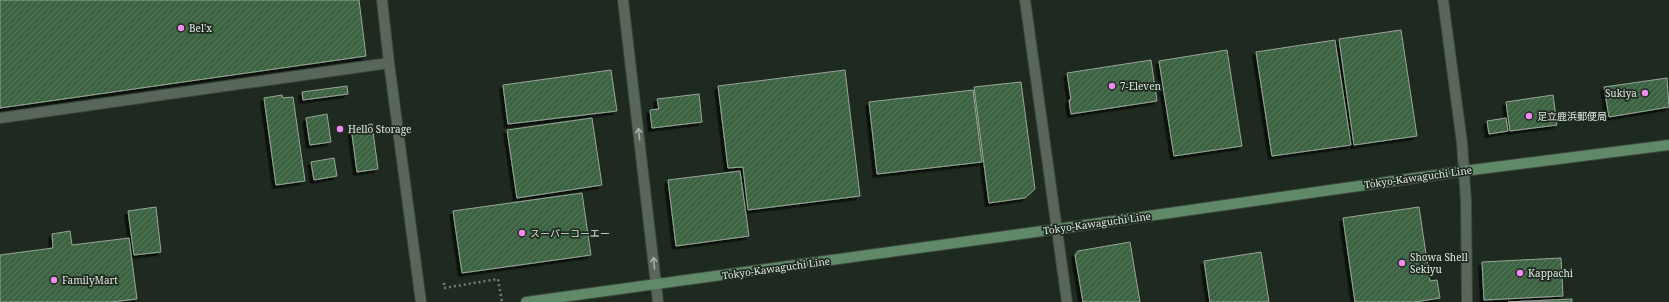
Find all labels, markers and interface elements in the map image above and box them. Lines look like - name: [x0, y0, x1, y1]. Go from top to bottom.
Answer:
- place label: Bel'x: [189, 21, 212, 35]
- marker: Bel'x: [176, 23, 186, 33]
- place label: 7-Eleven: [1120, 79, 1162, 93]
- marker: 7-Eleven: [1107, 81, 1117, 91]
- place label: Sukiya: [1605, 86, 1637, 100]
- marker: Sukiya: [1640, 88, 1650, 98]
- place label: 足立鹿浜郵便局: [1537, 109, 1607, 123]
- marker: 足立鹿浜郵便局: [1524, 111, 1534, 121]
- place label: Hello Storage: [348, 122, 411, 136]
- marker: Hello Storage: [335, 124, 345, 134]
- one-way arrow: [635, 128, 643, 141]
- street label: Tokyo-Kawaguchi Line: [1363, 163, 1473, 191]
- street label: Tokyo-Kawaguchi Line: [1042, 209, 1152, 237]
- place label: スーパーコーエー: [530, 226, 610, 240]
- marker: スーパーコーエー: [517, 228, 527, 238]
- place label: Showa Shell Sekiyu: [1410, 250, 1468, 276]
- street label: Tokyo-Kawaguchi Line: [721, 254, 831, 282]
- one-way arrow: [651, 257, 658, 270]
- marker: Showa Shell Sekiyu: [1397, 258, 1407, 268]
- place label: Kappachi: [1528, 266, 1574, 280]
- marker: Kappachi: [1515, 268, 1525, 278]
- place label: FamilyMart: [62, 273, 118, 287]
- marker: FamilyMart: [49, 275, 59, 285]

